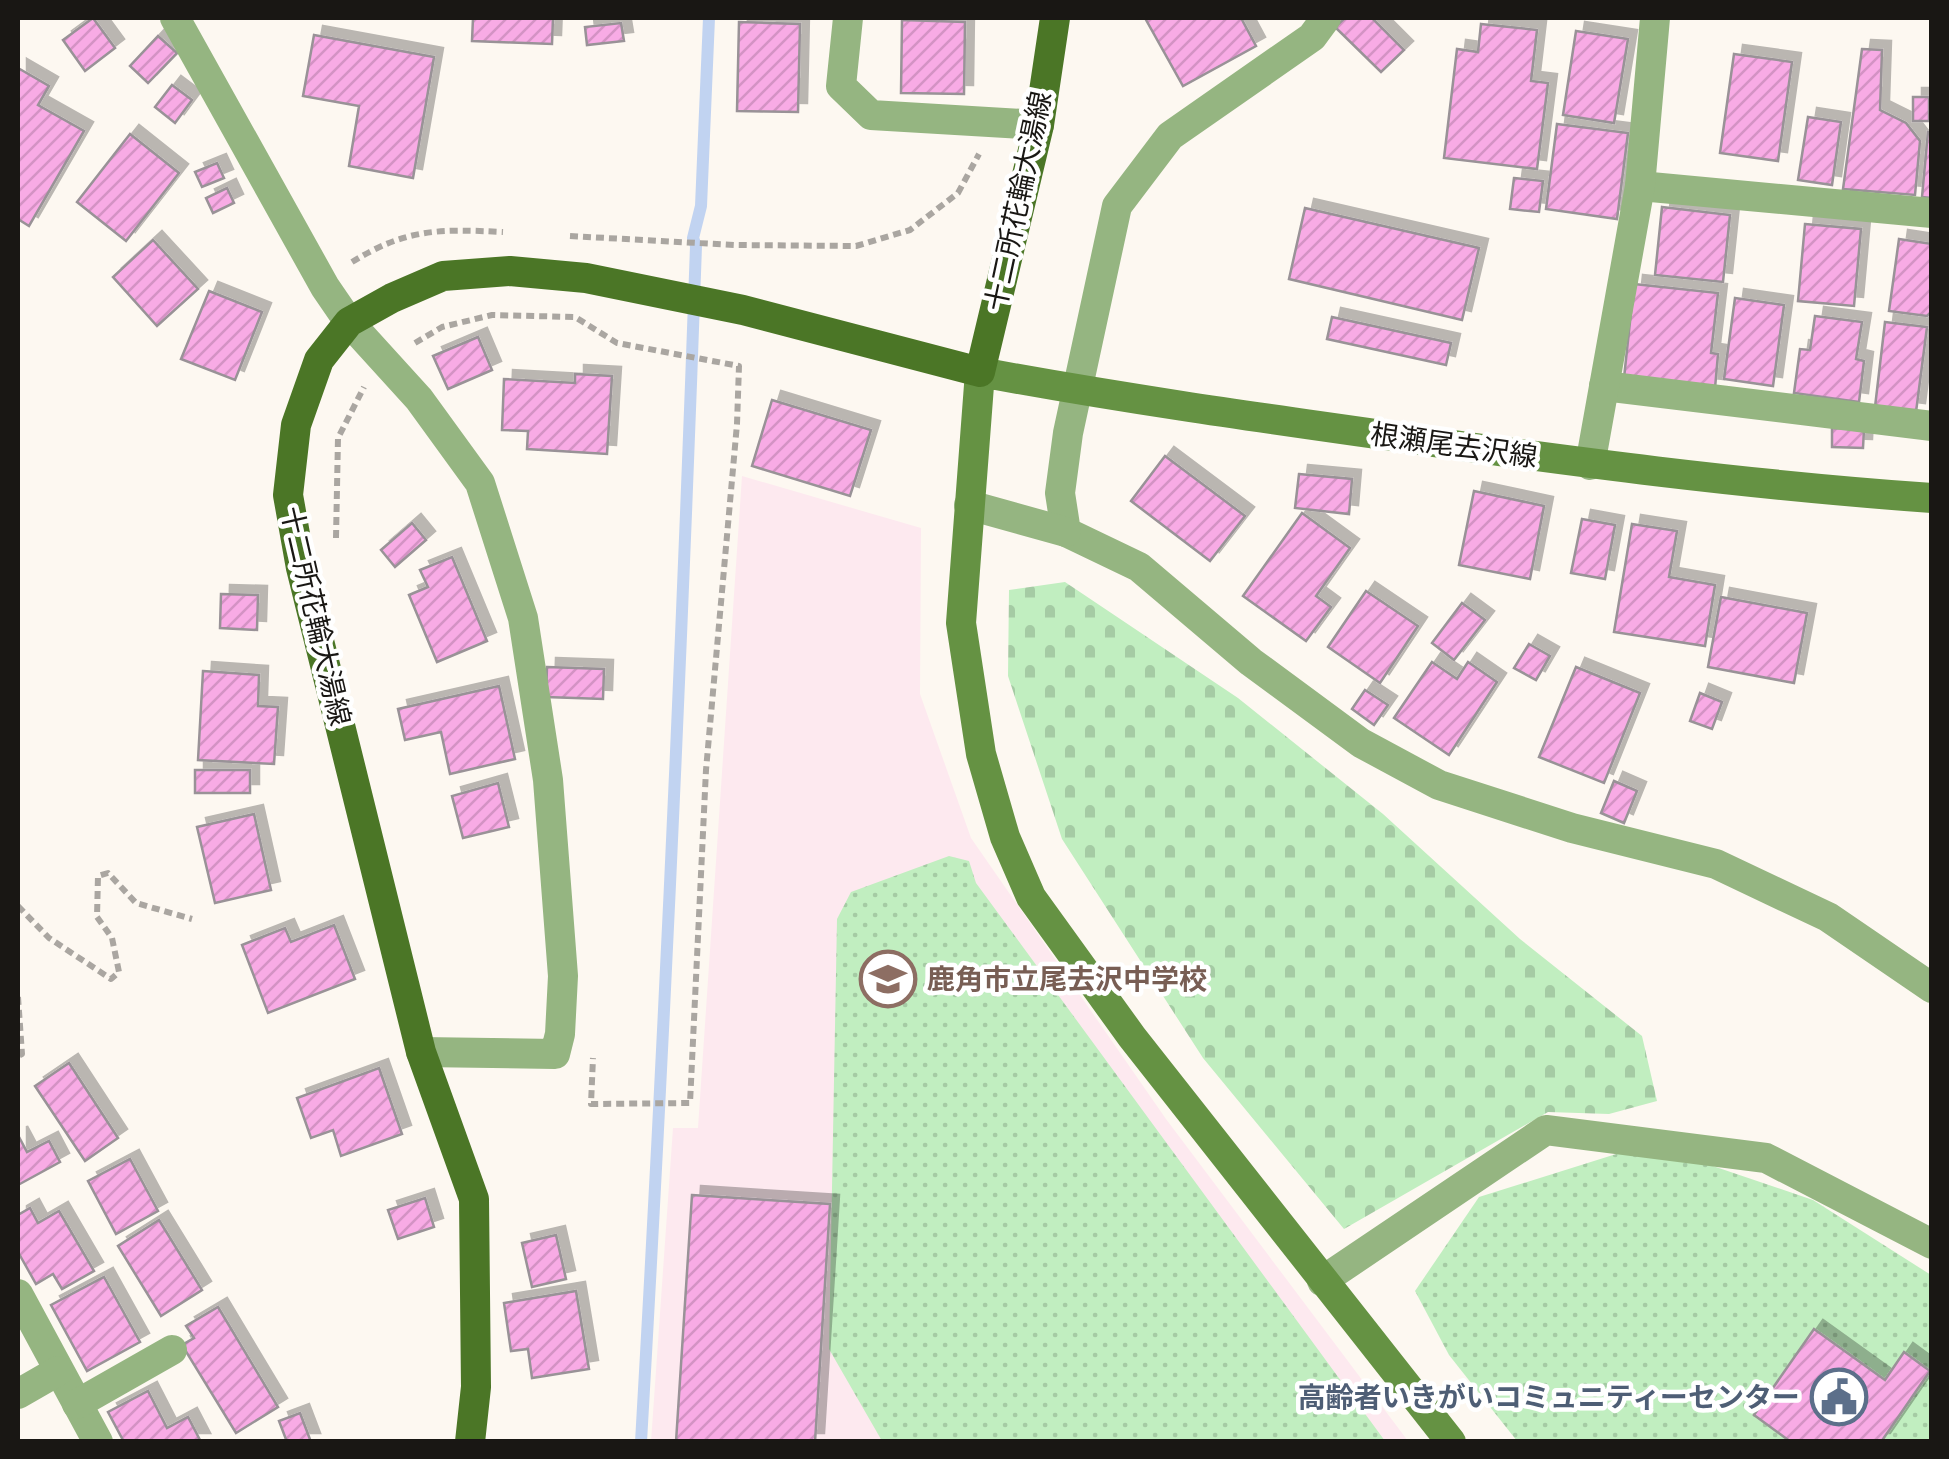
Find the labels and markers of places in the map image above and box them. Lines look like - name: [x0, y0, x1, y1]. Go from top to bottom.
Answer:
- school or university icon: 鹿角市立尾去沢中学校: [858, 949, 918, 1009]
- place label: 鹿角市立尾去沢中学校: [927, 963, 1207, 996]
- public building icon: 高齢者いきがいコミュニティーセンター: [1809, 1367, 1869, 1427]
- place label: 高齢者いきがいコミュニティーセンター: [1298, 1381, 1800, 1414]

